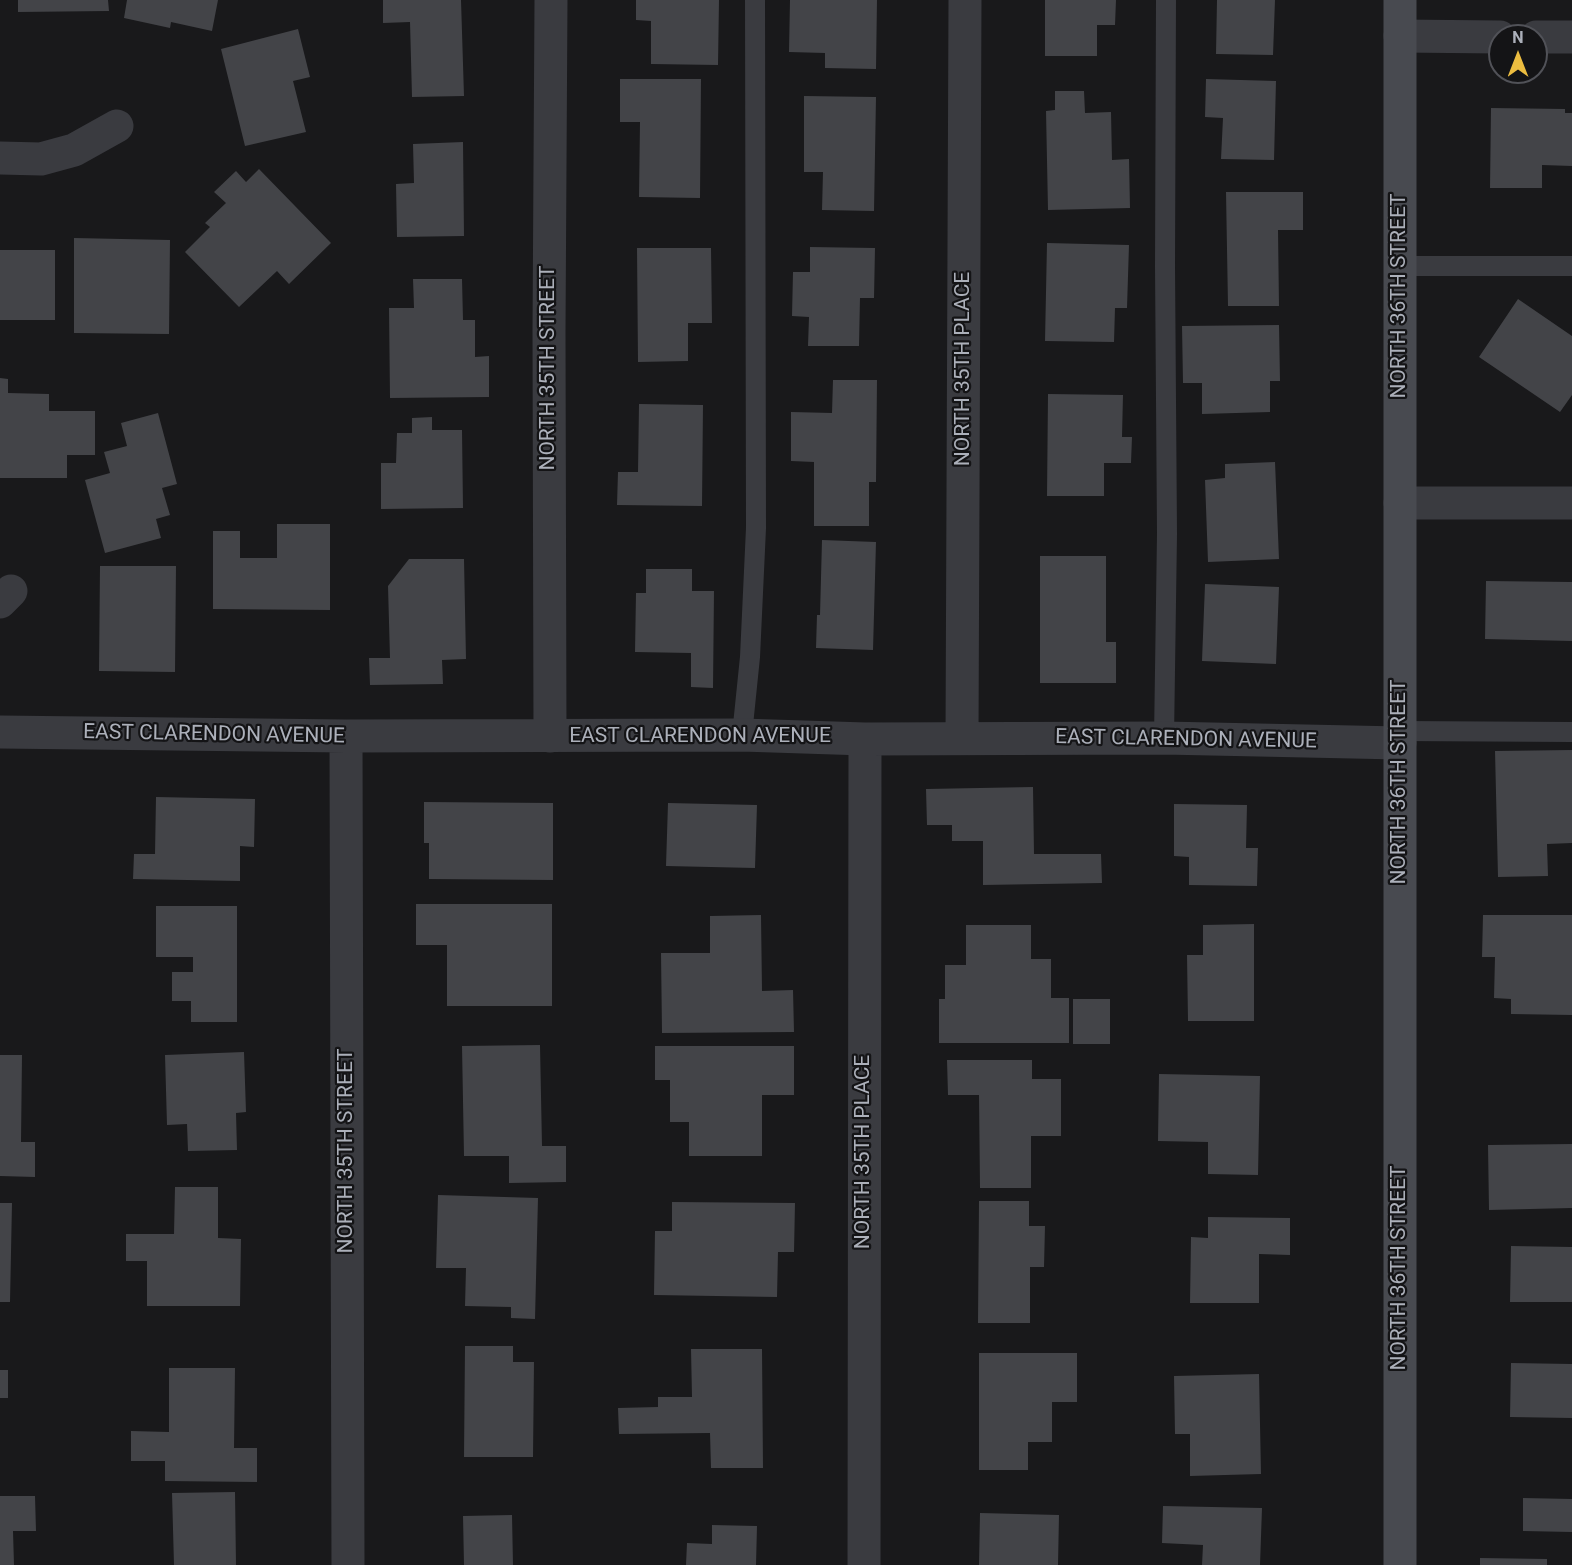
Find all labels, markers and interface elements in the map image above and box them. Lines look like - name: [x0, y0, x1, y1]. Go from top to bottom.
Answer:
- north arrow: [1488, 24, 1548, 84]
- text: N: [1512, 28, 1524, 47]
- street label: NORTH 36TH STREET: [1387, 193, 1413, 399]
- street label: NORTH 35TH STREET: [536, 265, 562, 471]
- street label: NORTH 35TH PLACE: [951, 272, 977, 466]
- street label: NORTH 36TH STREET: [1387, 679, 1413, 885]
- street label: EAST CLARENDON AVENUE: [83, 720, 345, 750]
- street label: EAST CLARENDON AVENUE: [569, 724, 831, 750]
- street label: EAST CLARENDON AVENUE: [1055, 725, 1317, 755]
- street label: NORTH 35TH STREET: [334, 1048, 360, 1254]
- street label: NORTH 35TH PLACE: [851, 1055, 877, 1249]
- street label: NORTH 36TH STREET: [1387, 1165, 1413, 1371]

